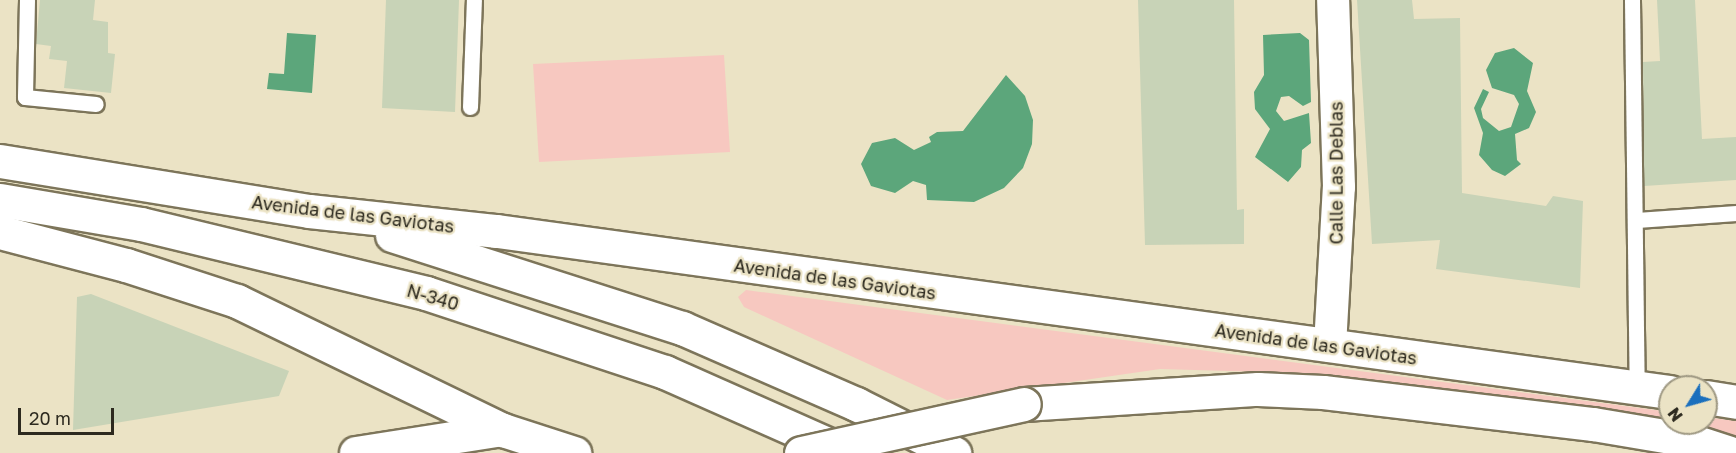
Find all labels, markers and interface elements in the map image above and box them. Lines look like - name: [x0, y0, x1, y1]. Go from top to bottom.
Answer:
- street label: Calle Las Deblas: [1325, 102, 1347, 244]
- street label: Avenida de las Gaviotas: [251, 191, 455, 237]
- street label: Avenida de las Gaviotas: [733, 254, 937, 304]
- street label: N-340: [404, 279, 462, 315]
- street label: Avenida de las Gaviotas: [1214, 319, 1418, 369]
- north arrow: [1658, 375, 1718, 435]
- scale bar: [21, 396, 117, 434]
- text: N: [1664, 404, 1687, 426]
- text: 20 m: [29, 407, 71, 429]

